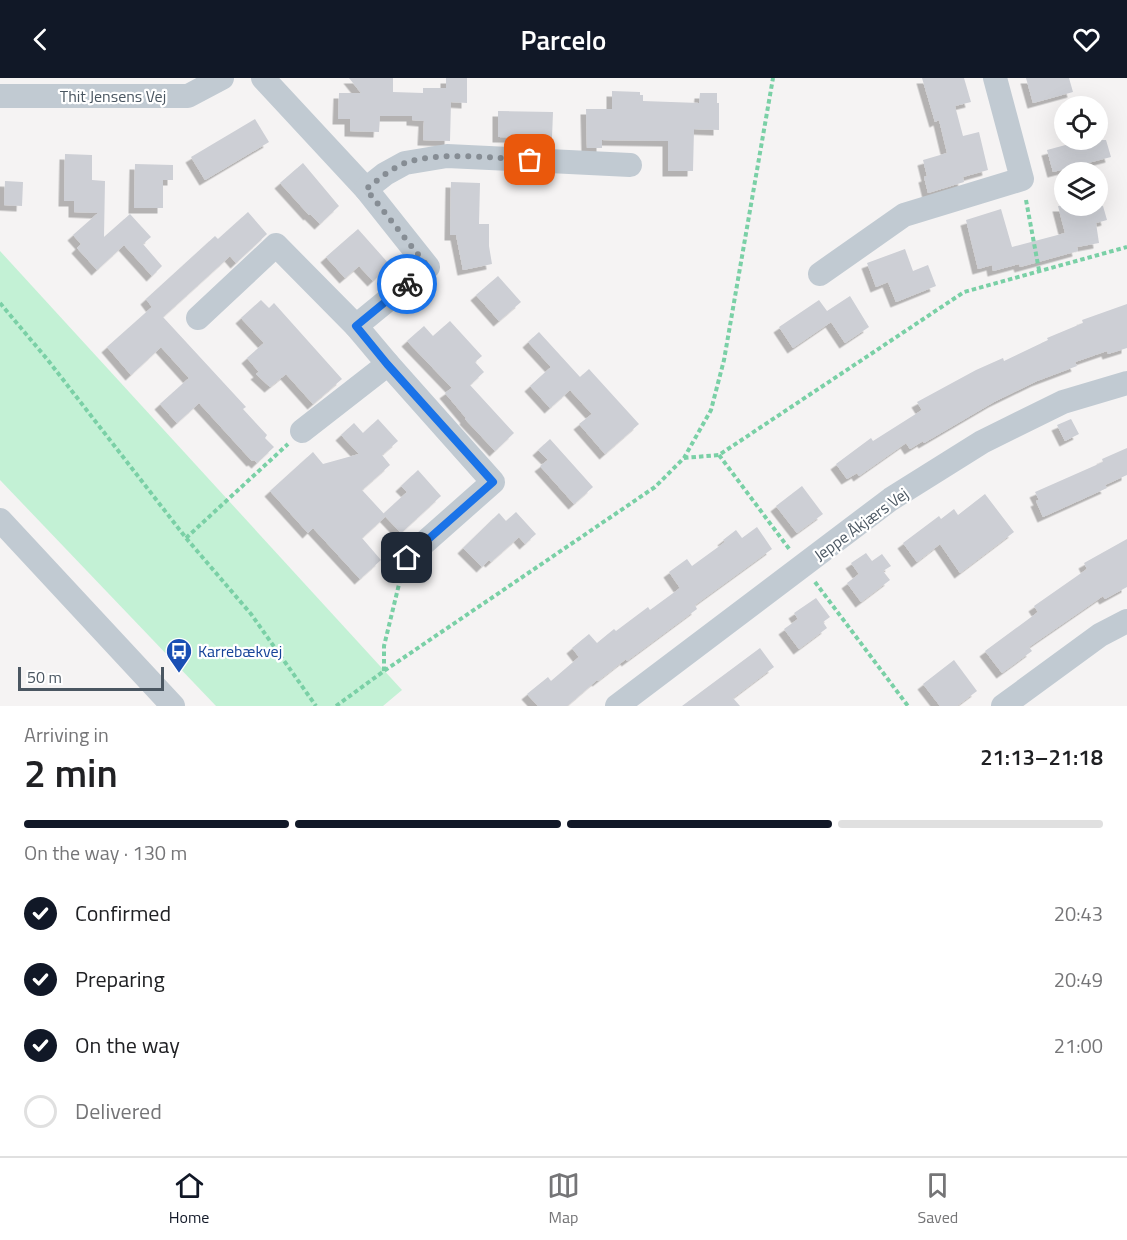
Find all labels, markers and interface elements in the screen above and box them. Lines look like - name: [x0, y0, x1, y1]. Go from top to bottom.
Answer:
- text: Parcelo: [521, 19, 606, 60]
- icon: back: [24, 23, 57, 56]
- icon: heart: [1070, 23, 1103, 56]
- street label: Thit Jensens Vej: [60, 84, 166, 108]
- map controls: [1054, 96, 1108, 216]
- button: locate: [1054, 96, 1108, 150]
- pin: [504, 134, 555, 185]
- icon: bag: [513, 143, 546, 176]
- button: layers: [1054, 162, 1108, 216]
- courier: [377, 254, 437, 314]
- icon: bike: [391, 268, 424, 301]
- street label: Jeppe Åkjærs Vej: [809, 482, 913, 566]
- pin: [381, 532, 432, 583]
- icon: home: [390, 541, 423, 574]
- bus stop icon: Karrebækvej: [164, 636, 194, 674]
- place label: Karrebækvej: [198, 639, 282, 663]
- scale bar: [18, 664, 164, 692]
- text: 50 m: [27, 665, 62, 689]
- text: Arriving in: [24, 719, 109, 750]
- text: 21:13–21:18: [980, 740, 1103, 774]
- text: 2 min: [24, 743, 118, 802]
- text: On the way · 130 m: [24, 837, 187, 868]
- text: Confirmed: [75, 896, 171, 930]
- icon: check: [24, 897, 57, 930]
- text: 20:43: [1054, 898, 1103, 929]
- text: Preparing: [75, 962, 165, 996]
- icon: check: [24, 963, 57, 996]
- text: 20:49: [1054, 964, 1103, 995]
- text: On the way: [75, 1028, 180, 1062]
- icon: check: [24, 1029, 57, 1062]
- text: 21:00: [1054, 1030, 1103, 1061]
- text: Delivered: [75, 1094, 162, 1128]
- tab: Home: [169, 1169, 209, 1229]
- tab: Map: [547, 1169, 580, 1229]
- tab: Saved: [917, 1169, 958, 1229]

